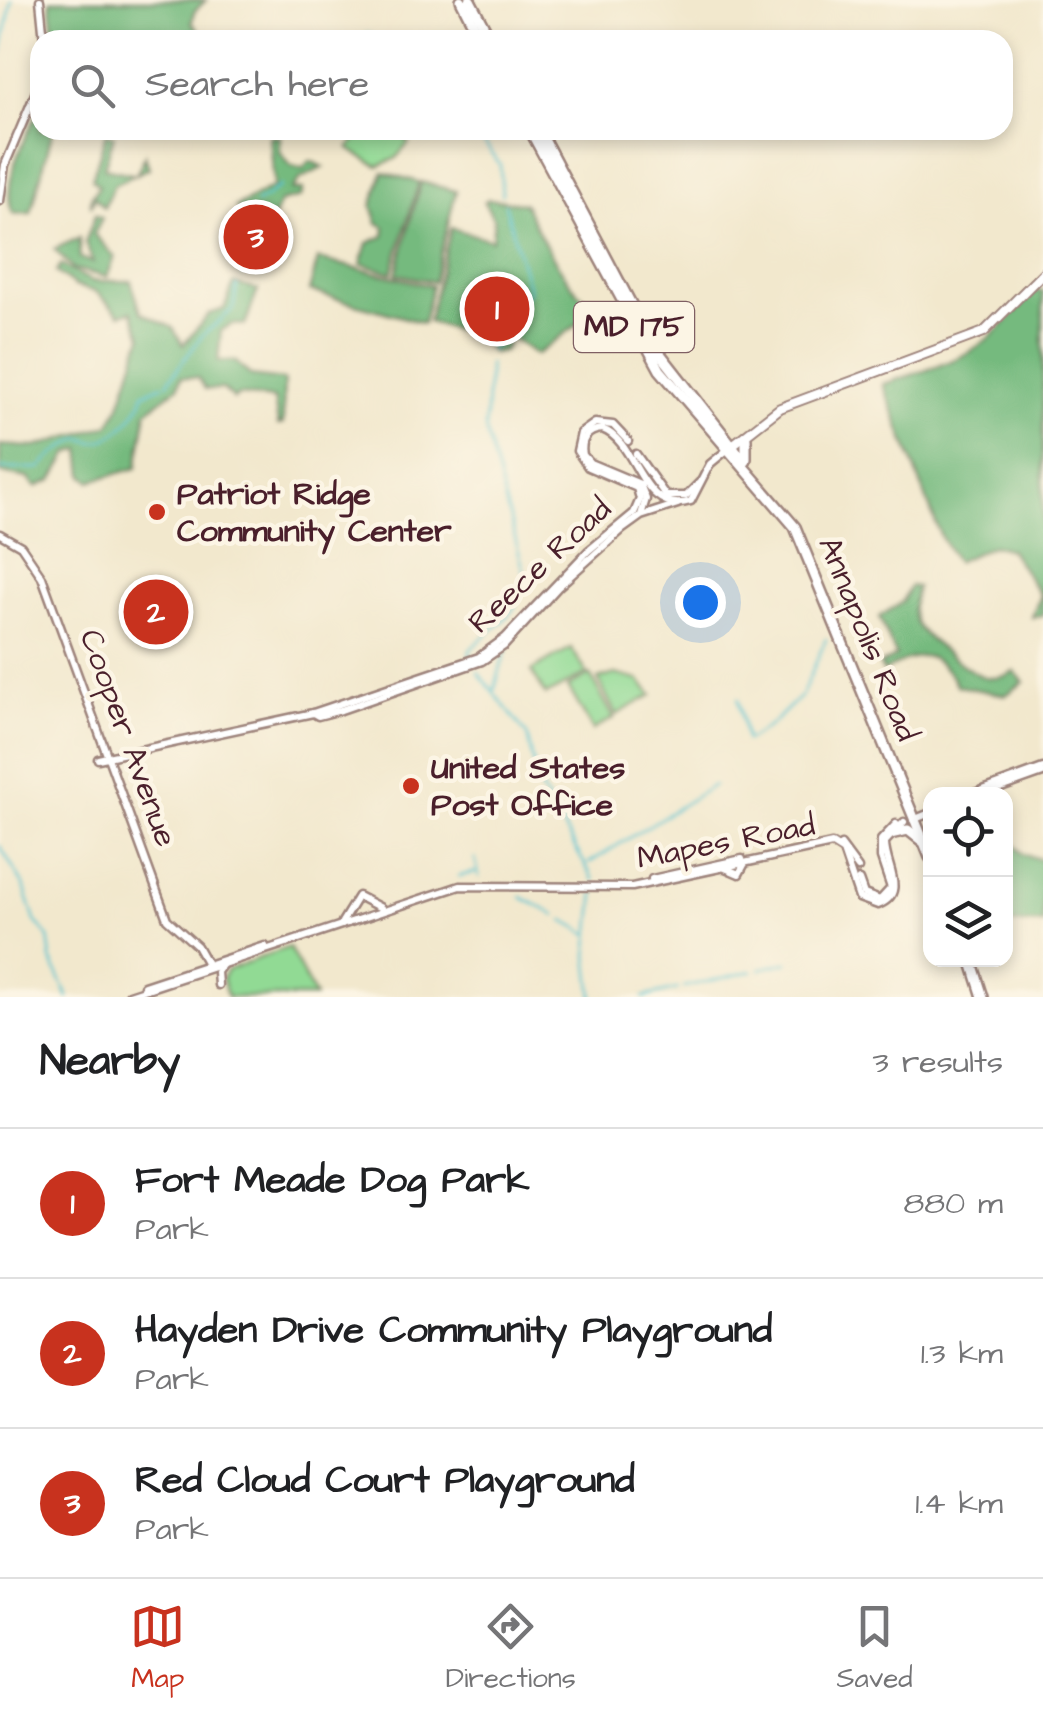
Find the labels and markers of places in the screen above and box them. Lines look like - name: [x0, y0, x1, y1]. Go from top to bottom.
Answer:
- pin: 3: [224, 200, 288, 274]
- pin: 1: [464, 272, 530, 346]
- place label: Patriot Ridge Community Center: [177, 472, 452, 555]
- marker: Patriot Ridge Community Center: [146, 501, 168, 523]
- pin: 2: [124, 574, 188, 650]
- place label: United States Post Office: [431, 746, 625, 828]
- marker: United States Post Office: [400, 775, 422, 797]

